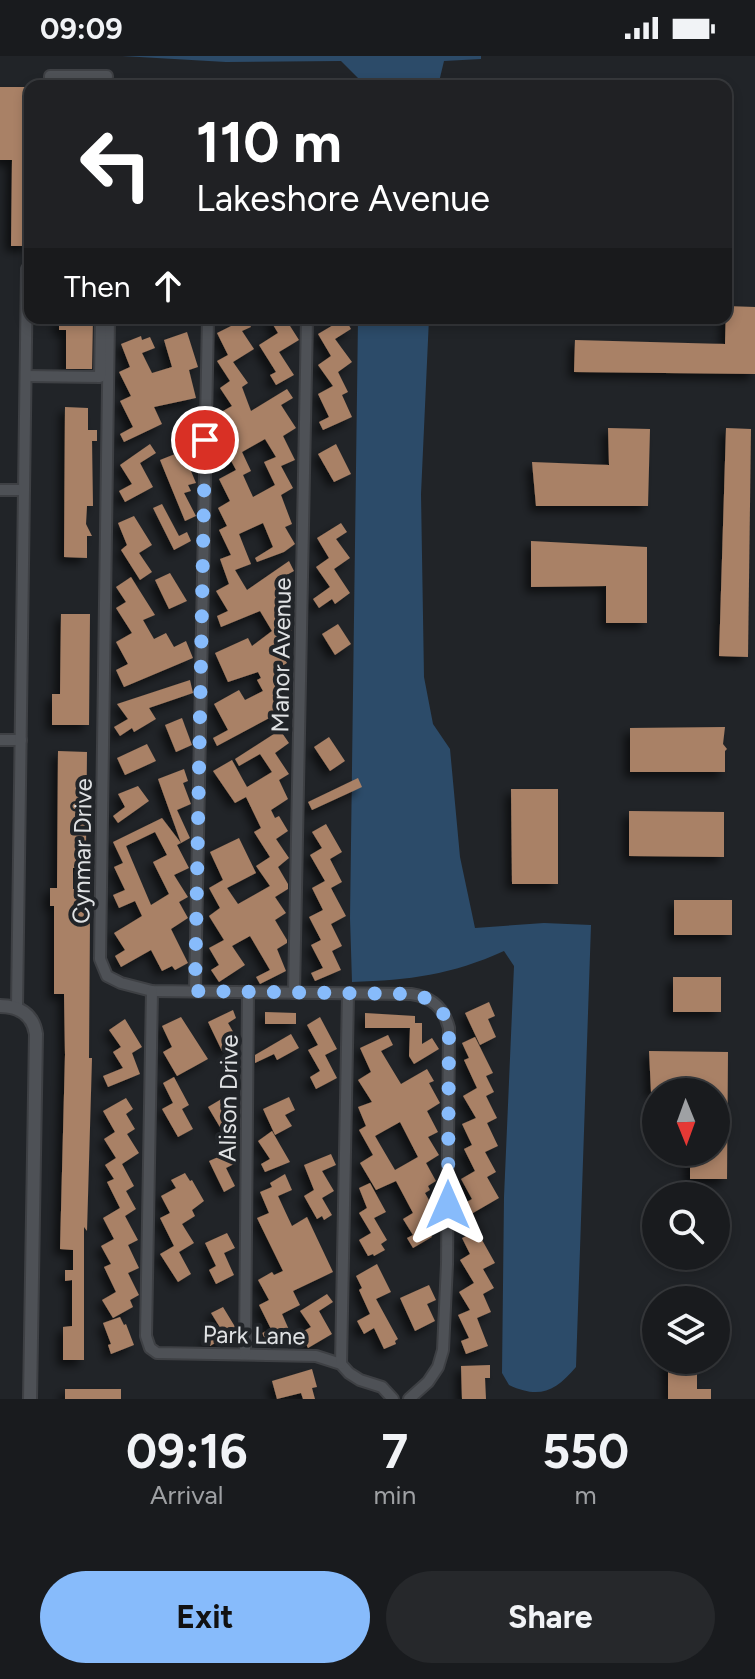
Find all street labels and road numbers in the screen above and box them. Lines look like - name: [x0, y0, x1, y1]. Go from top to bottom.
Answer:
- street label: Manor Avenue: [265, 577, 297, 733]
- street label: Cynmar Drive: [66, 778, 98, 924]
- street label: Alison Drive: [212, 1034, 244, 1162]
- street label: Park Lane: [202, 1320, 306, 1350]

